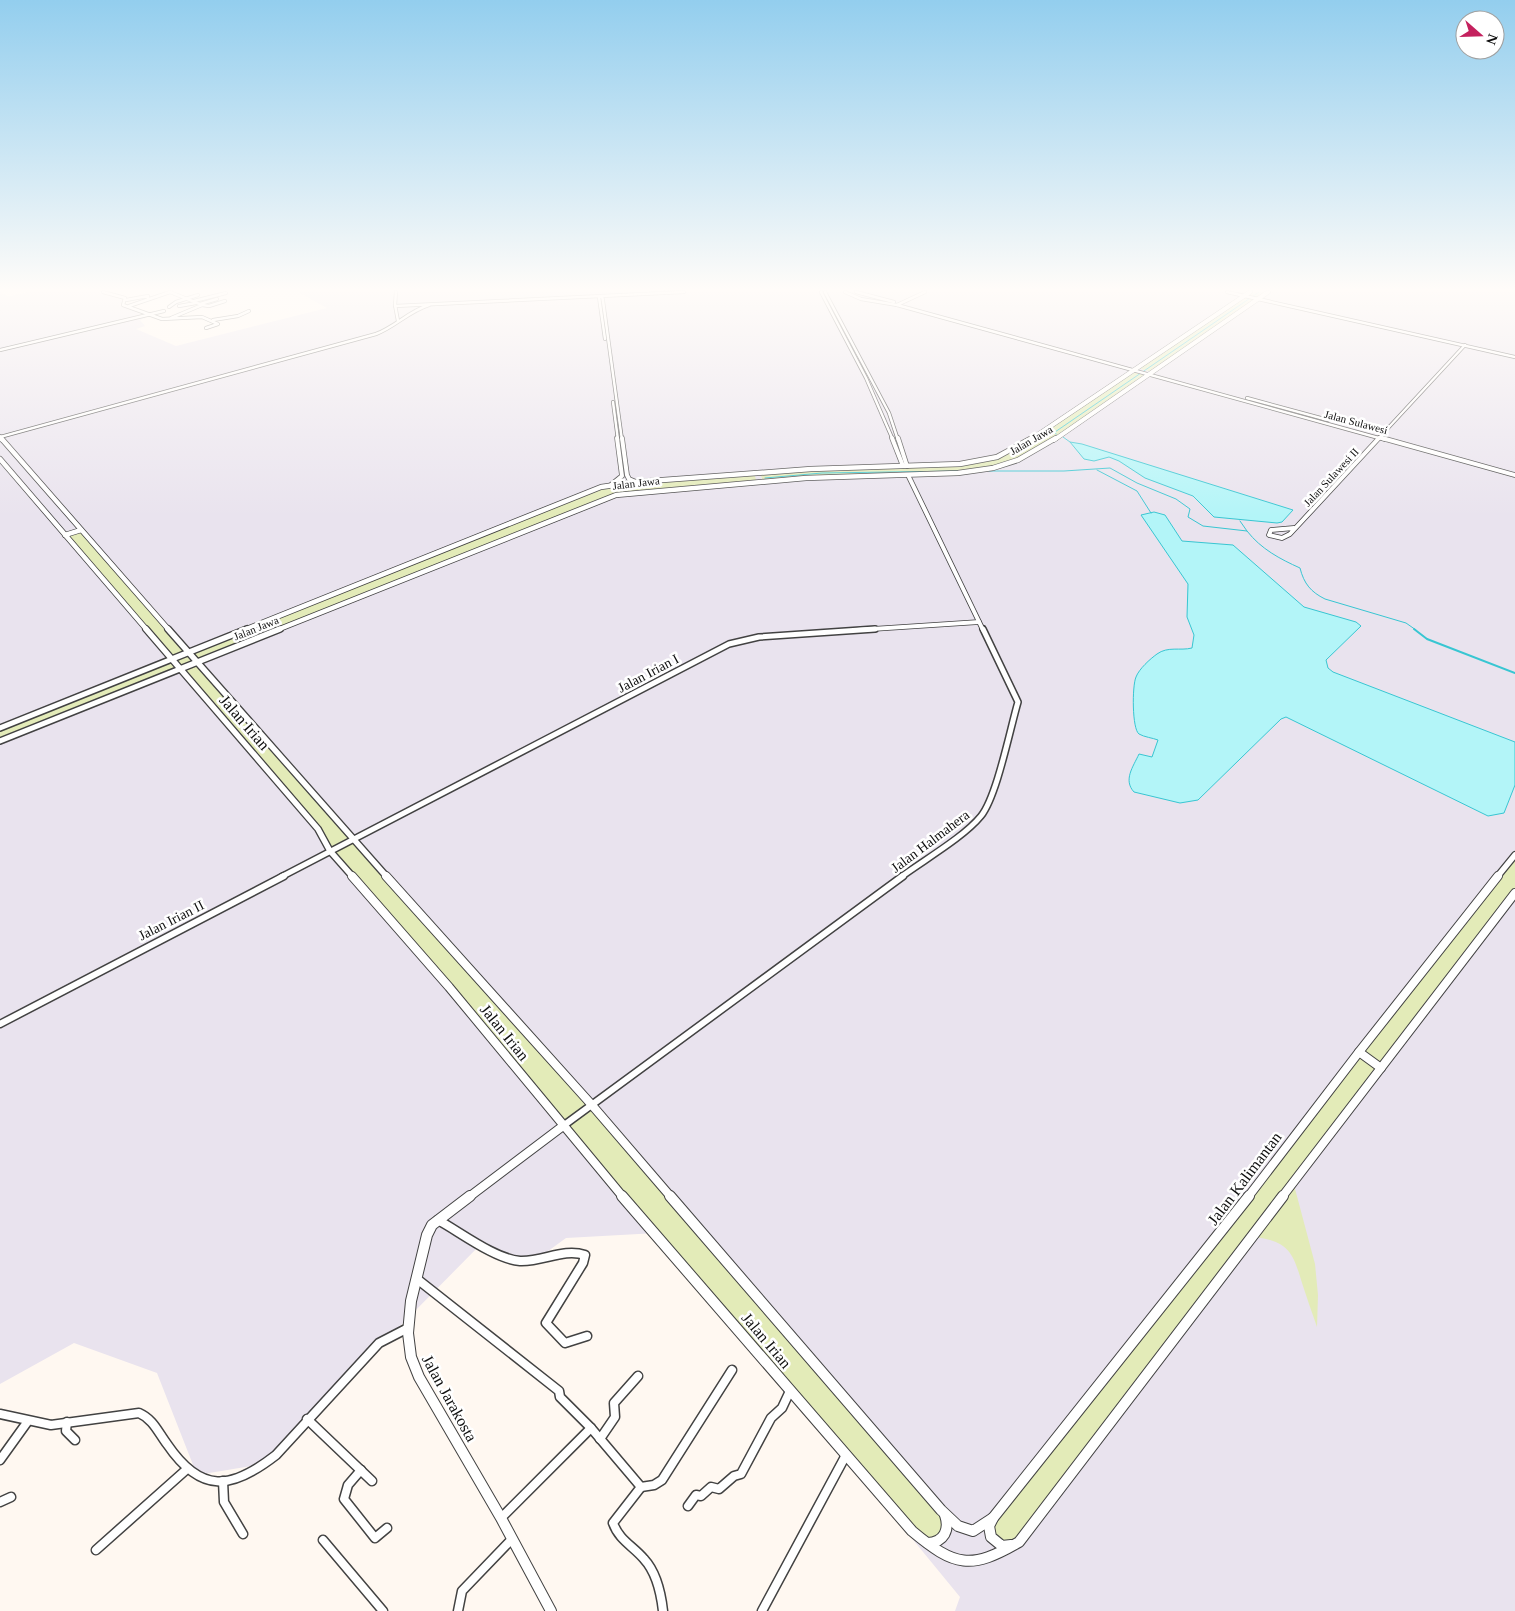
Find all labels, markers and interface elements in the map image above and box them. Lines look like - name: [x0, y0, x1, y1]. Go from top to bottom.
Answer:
- north arrow: [1455, 10, 1505, 60]
- text: N: [1483, 32, 1501, 47]
- street label: Jalan Sulawesi: [1323, 408, 1389, 436]
- street label: Jalan Jawa: [1007, 423, 1055, 457]
- street label: Jalan Sulawesi II: [1301, 445, 1361, 509]
- street label: Jalan Jawa: [612, 474, 660, 492]
- street label: Jalan Jawa: [232, 614, 280, 642]
- street label: Jalan Irian I: [615, 651, 682, 696]
- street label: Jalan Irian: [216, 691, 273, 753]
- street label: Jalan Halmahera: [888, 807, 973, 876]
- street label: Jalan Irian II: [136, 897, 207, 943]
- street label: Jalan Irian: [477, 1001, 532, 1064]
- street label: Jalan Kalimantan: [1204, 1129, 1285, 1228]
- street label: Jalan Irian: [739, 1309, 795, 1371]
- street label: Jalan Jarakosta: [419, 1352, 480, 1445]

